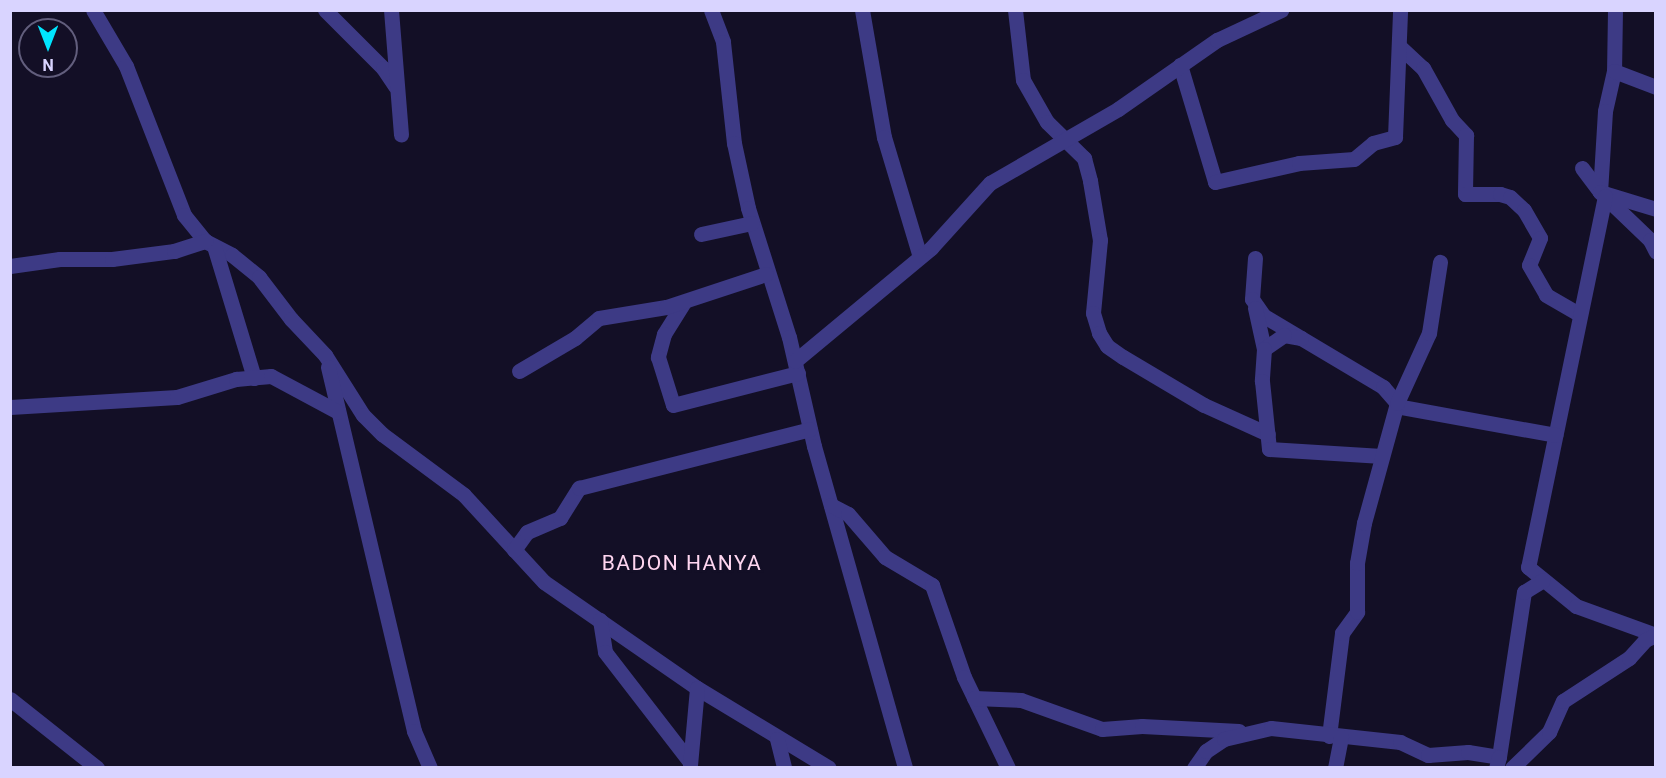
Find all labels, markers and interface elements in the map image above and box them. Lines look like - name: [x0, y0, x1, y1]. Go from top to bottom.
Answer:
- north arrow: [18, 18, 78, 78]
- text: N: [42, 55, 54, 74]
- district label: BADON HANYA: [602, 550, 762, 576]

